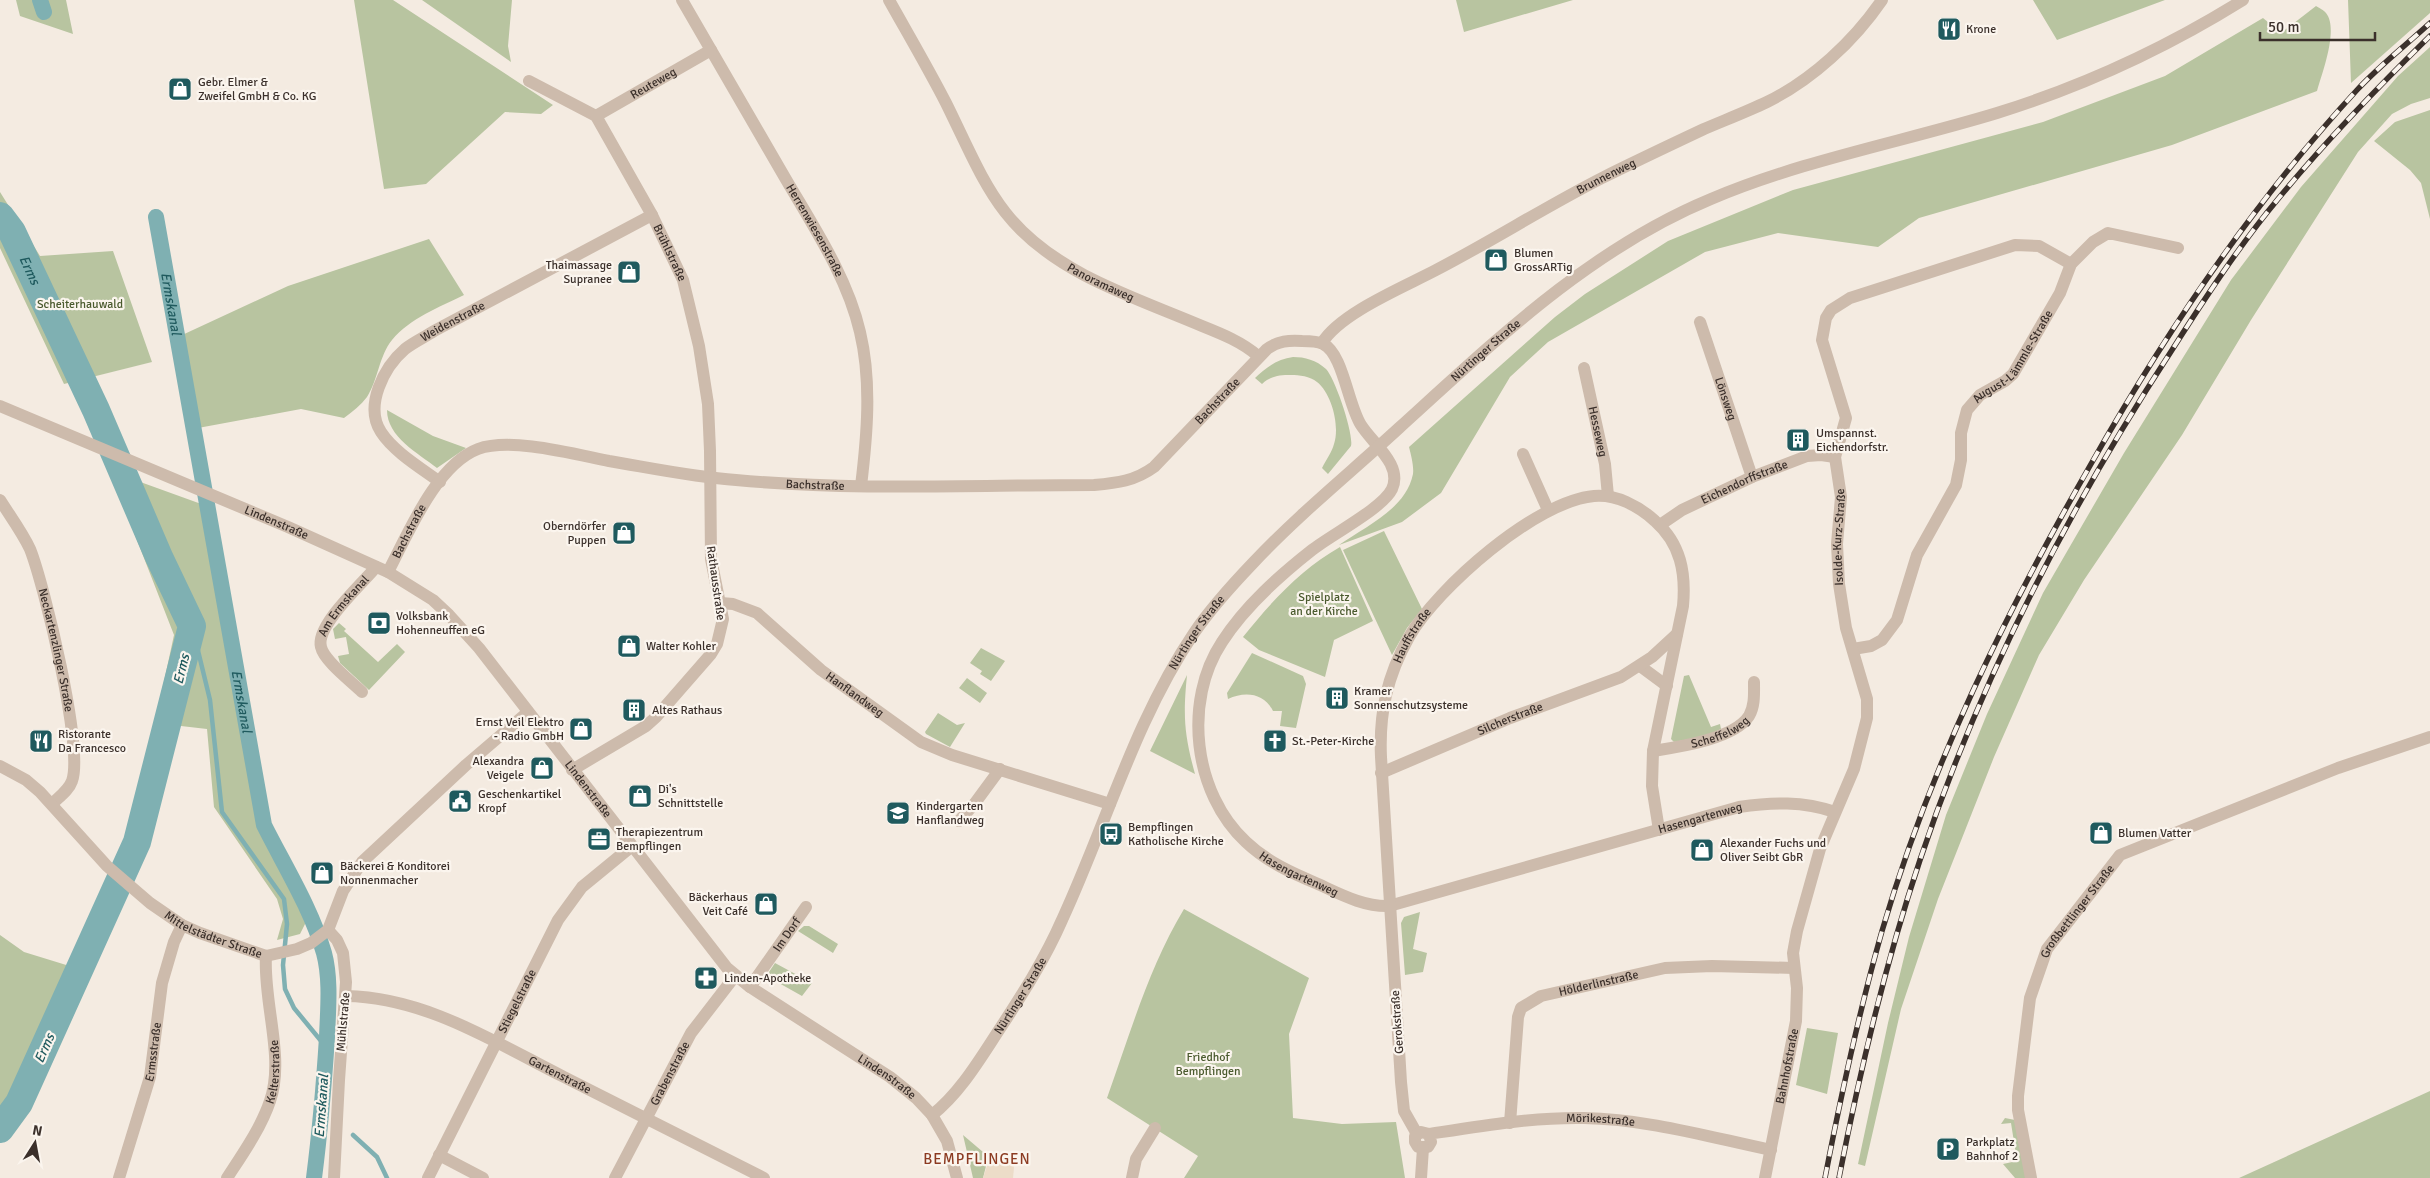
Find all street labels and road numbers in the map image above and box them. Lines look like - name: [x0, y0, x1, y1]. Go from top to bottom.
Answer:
- street label: Reuteweg: [628, 65, 679, 103]
- street label: Brunnenweg: [1574, 155, 1638, 198]
- street label: Herrenwiesenstraße: [782, 181, 847, 280]
- street label: Brühlstraße: [649, 222, 690, 284]
- street label: Panoramaweg: [1064, 260, 1136, 305]
- street label: Weidenstraße: [418, 298, 488, 345]
- street label: August-Lämmle-Straße: [1969, 307, 2056, 406]
- street label: Nürtinger Straße: [1448, 316, 1524, 385]
- street label: Bachstraße: [1192, 375, 1243, 428]
- street label: Lönsweg: [1711, 375, 1740, 423]
- street label: Hesseweg: [1585, 405, 1610, 458]
- street label: Eichendorffstraße: [1699, 457, 1790, 508]
- street label: Bachstraße: [785, 477, 845, 494]
- street label: Isolde-Kurz-Straße: [1830, 487, 1849, 586]
- street label: Bachstraße: [389, 502, 430, 561]
- street label: Lindenstraße: [242, 503, 311, 543]
- street label: Rathausstraße: [703, 545, 728, 621]
- street label: Am Ermskanal: [315, 572, 373, 639]
- street label: Neckartenzlinger Straße: [35, 587, 76, 713]
- street label: Nürtinger Straße: [1166, 592, 1228, 673]
- street label: Hauffstraße: [1390, 605, 1435, 665]
- street label: Hanflandweg: [822, 669, 886, 721]
- street label: Silcherstraße: [1475, 699, 1545, 739]
- street label: Scheffelweg: [1689, 714, 1753, 752]
- street label: Lindenstraße: [561, 758, 615, 821]
- street label: Hasengartenweg: [1657, 799, 1744, 837]
- street label: Hasengartenweg: [1256, 848, 1341, 900]
- street label: Großbettlinger Straße: [2038, 862, 2118, 960]
- street label: Mittelstädter Straße: [161, 908, 264, 962]
- street label: Im Dorf: [770, 914, 805, 955]
- street label: Nürtinger Straße: [991, 955, 1050, 1037]
- street label: Stiegelstraße: [495, 967, 540, 1036]
- street label: Hölderlinstraße: [1557, 967, 1640, 1000]
- street label: Gerokstraße: [1388, 990, 1407, 1054]
- street label: Mühlstraße: [333, 992, 354, 1052]
- street label: Ermsstraße: [142, 1021, 165, 1084]
- street label: Bahnhofstraße: [1773, 1027, 1802, 1105]
- street label: Kelterstraße: [263, 1039, 283, 1106]
- street label: Grabenstraße: [647, 1039, 693, 1108]
- street label: Lindenstraße: [855, 1051, 919, 1103]
- street label: Gartenstraße: [526, 1053, 593, 1097]
- street label: Mörikestraße: [1566, 1111, 1636, 1130]

